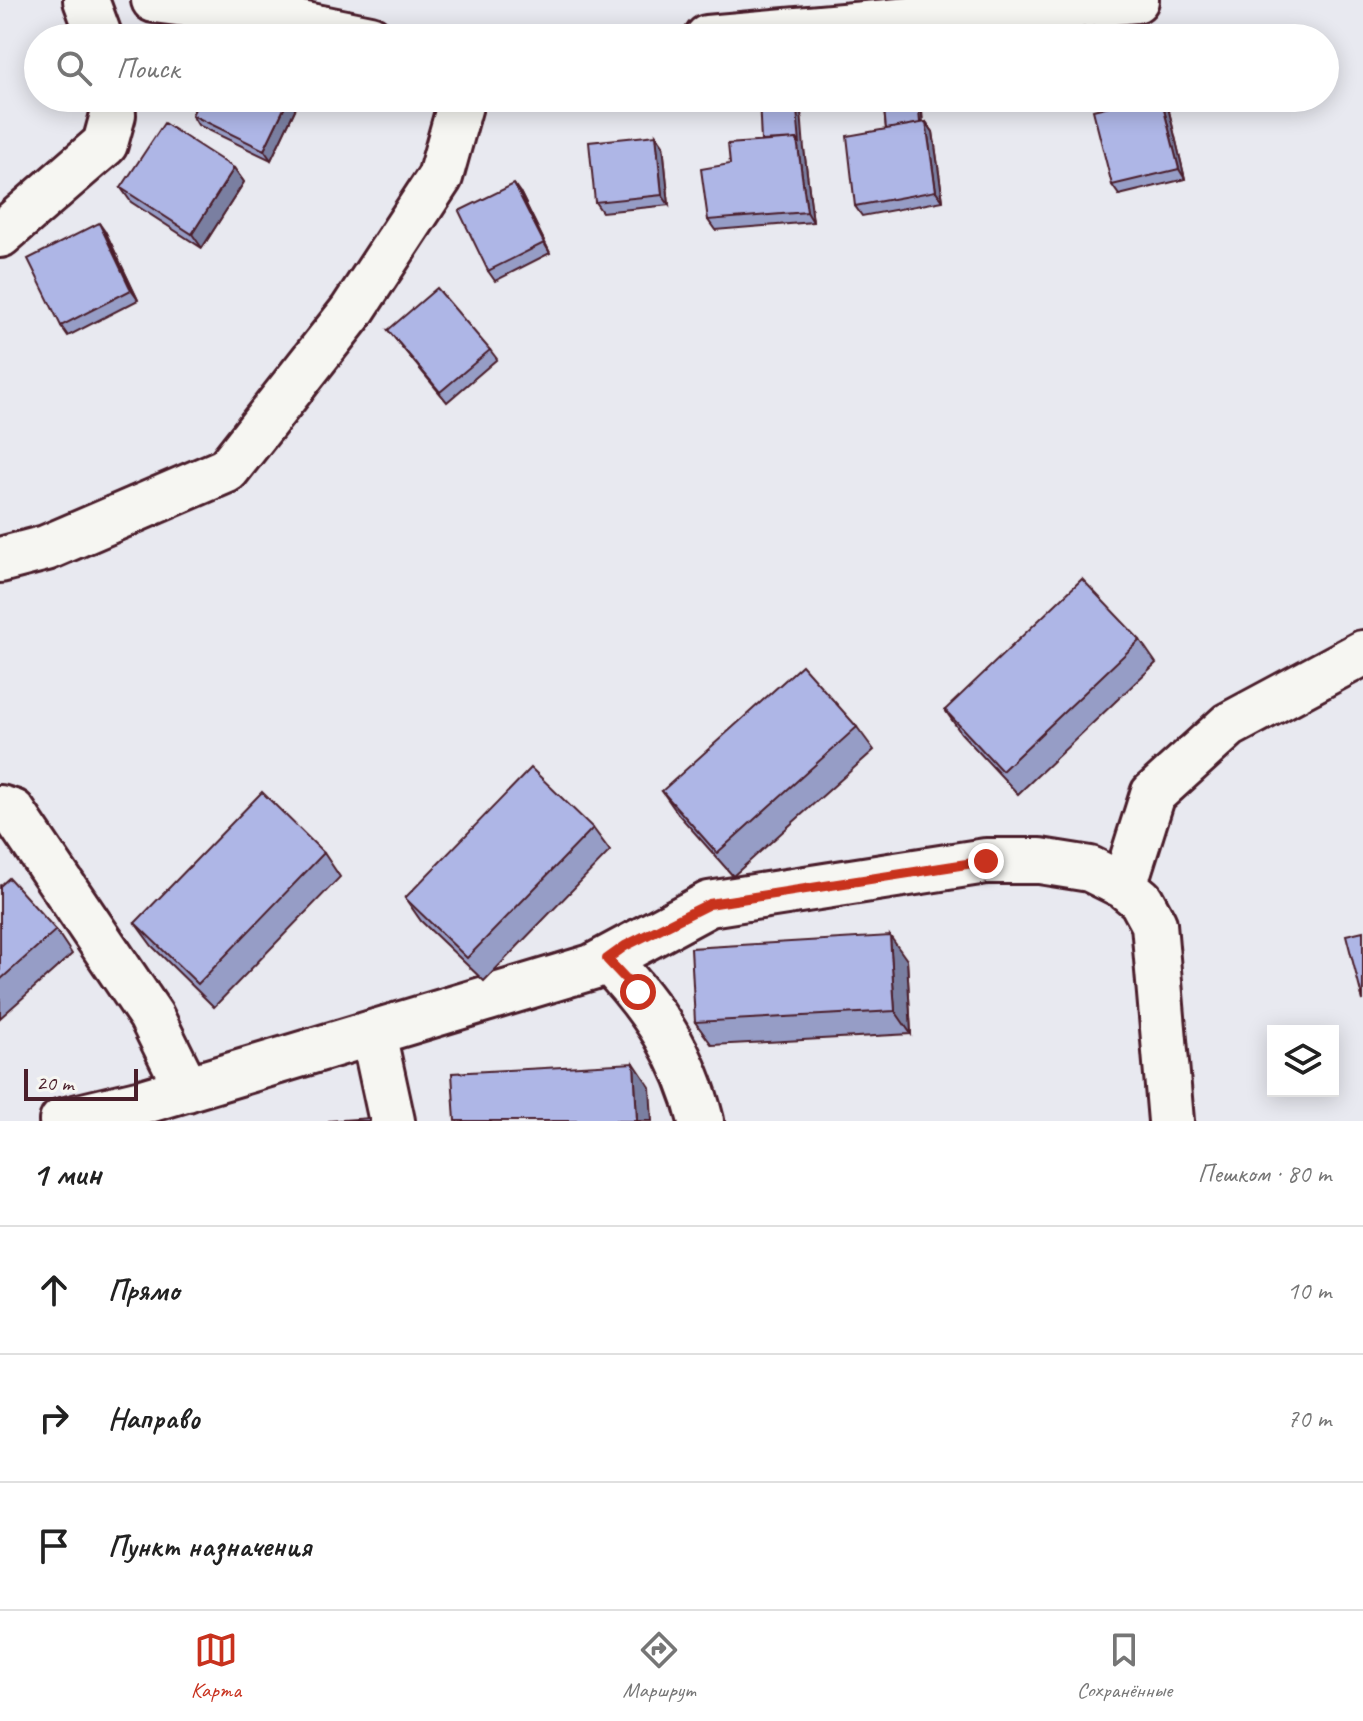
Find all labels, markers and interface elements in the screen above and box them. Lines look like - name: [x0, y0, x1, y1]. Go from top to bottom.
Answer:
- search box: [24, 24, 1339, 112]
- icon: search: [52, 46, 96, 90]
- text: Поиск: [116, 49, 179, 87]
- route end: [968, 843, 1004, 879]
- route start: [620, 974, 656, 1010]
- map controls: [1267, 1025, 1339, 1097]
- button: layers: [1267, 1025, 1339, 1097]
- scale bar: [24, 1065, 138, 1101]
- text: 20 m: [36, 1069, 73, 1097]
- text: 1 мин: [32, 1152, 101, 1195]
- text: Пешком · 80 m: [1198, 1157, 1331, 1190]
- icon: ahead: [32, 1268, 76, 1312]
- text: Прямо: [108, 1271, 179, 1309]
- text: 10 m: [1287, 1274, 1331, 1307]
- icon: right: [32, 1396, 76, 1440]
- text: Направо: [108, 1399, 200, 1437]
- text: 70 m: [1287, 1402, 1331, 1435]
- icon: arrive: [32, 1524, 76, 1568]
- text: Пункт назначения: [108, 1527, 311, 1565]
- tab: Карта: [191, 1628, 241, 1704]
- tab: Маршрут: [623, 1628, 695, 1704]
- tab: Сохранённые: [1077, 1628, 1172, 1704]

